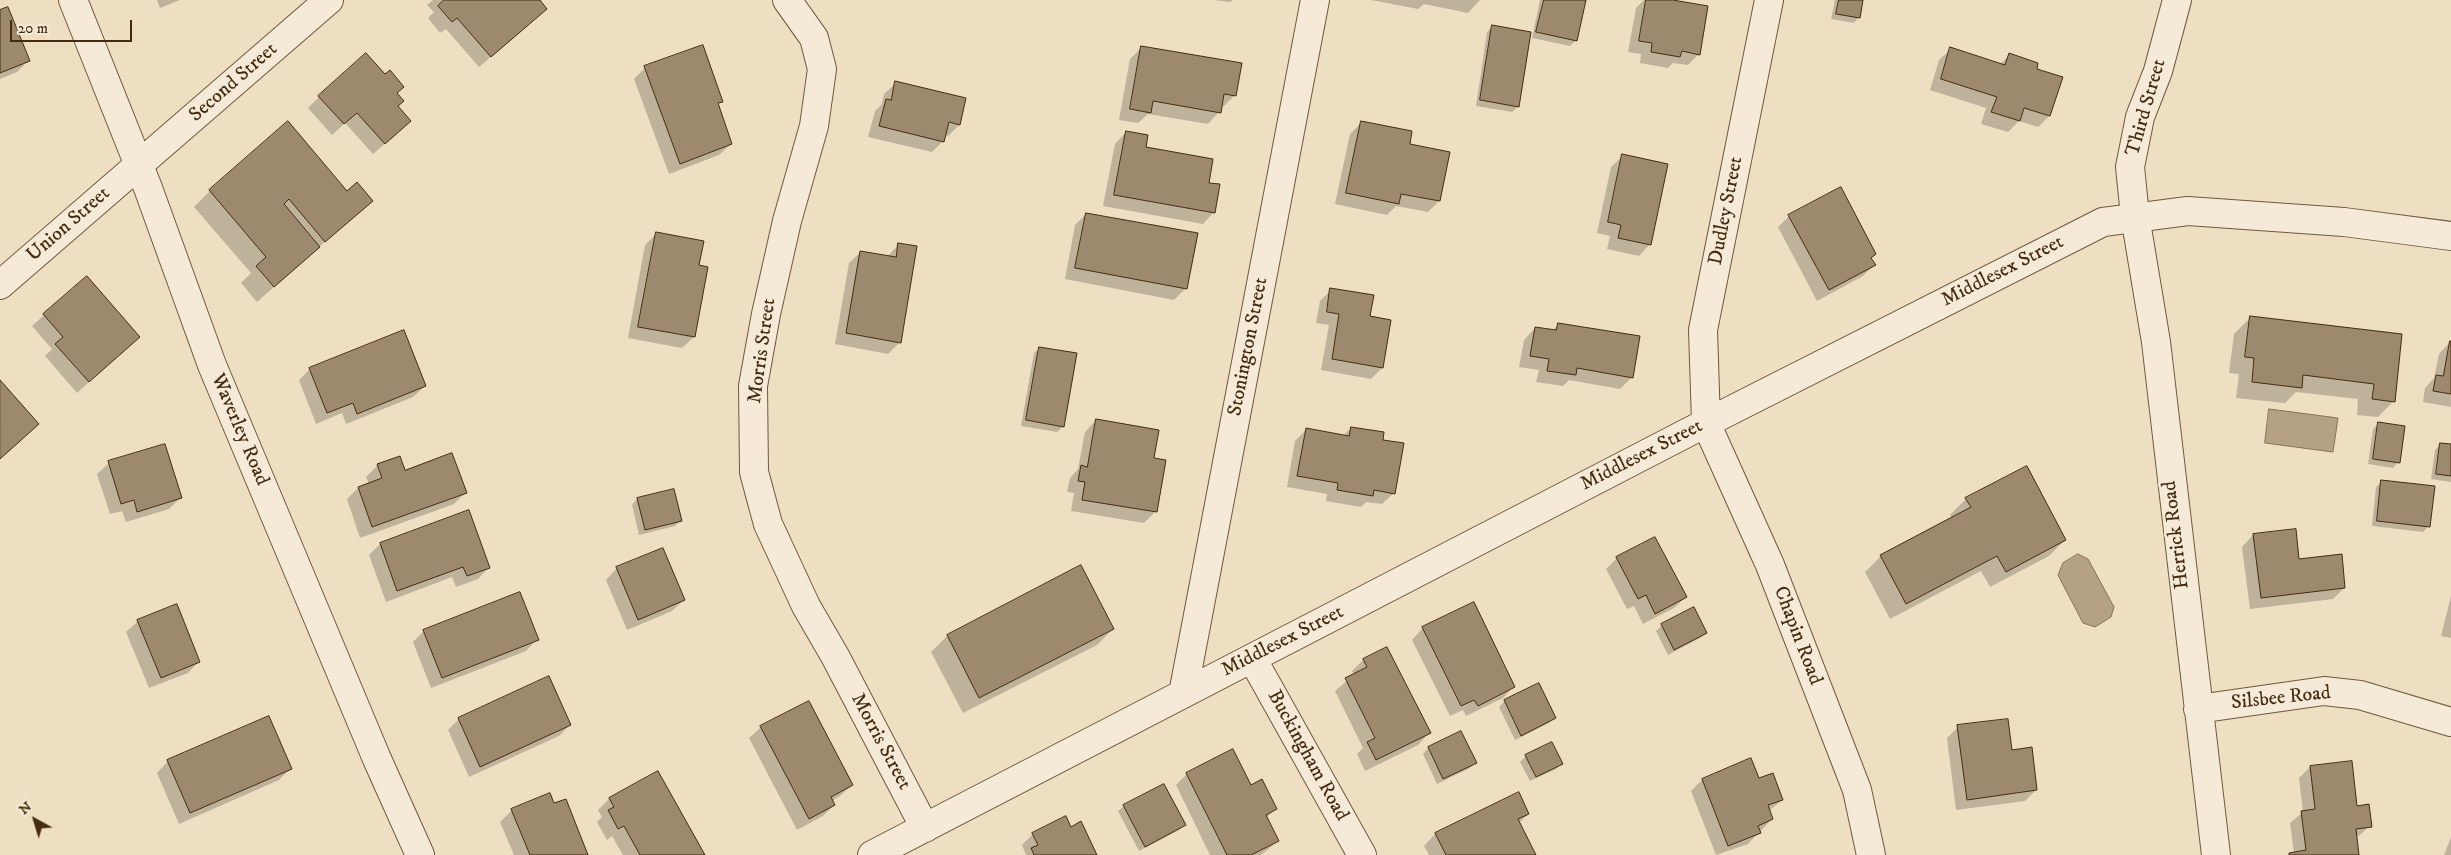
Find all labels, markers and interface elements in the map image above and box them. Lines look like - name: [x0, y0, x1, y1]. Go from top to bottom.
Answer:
- scale bar: [12, 10, 135, 42]
- text: 20 m: [18, 19, 48, 38]
- street label: Second Street: [185, 38, 283, 128]
- street label: Third Street: [2122, 57, 2172, 159]
- street label: Dudley Street: [1705, 155, 1749, 267]
- street label: Union Street: [22, 182, 116, 268]
- street label: Middlesex Street: [1938, 231, 2068, 313]
- street label: Stonington Street: [1224, 276, 1274, 418]
- street label: Morris Street: [744, 297, 782, 405]
- street label: Waverley Road: [205, 370, 273, 490]
- street label: Middlesex Street: [1577, 415, 1707, 497]
- street label: Herrick Road: [2158, 479, 2196, 591]
- street label: Chapin Road: [1767, 583, 1827, 689]
- street label: Middlesex Street: [1218, 601, 1348, 683]
- street label: Silsbee Road: [2230, 682, 2332, 716]
- street label: Buckingham Road: [1261, 686, 1353, 826]
- street label: Morris Street: [845, 690, 915, 794]
- north arrow: [10, 795, 60, 845]
- text: N: [15, 798, 36, 819]

